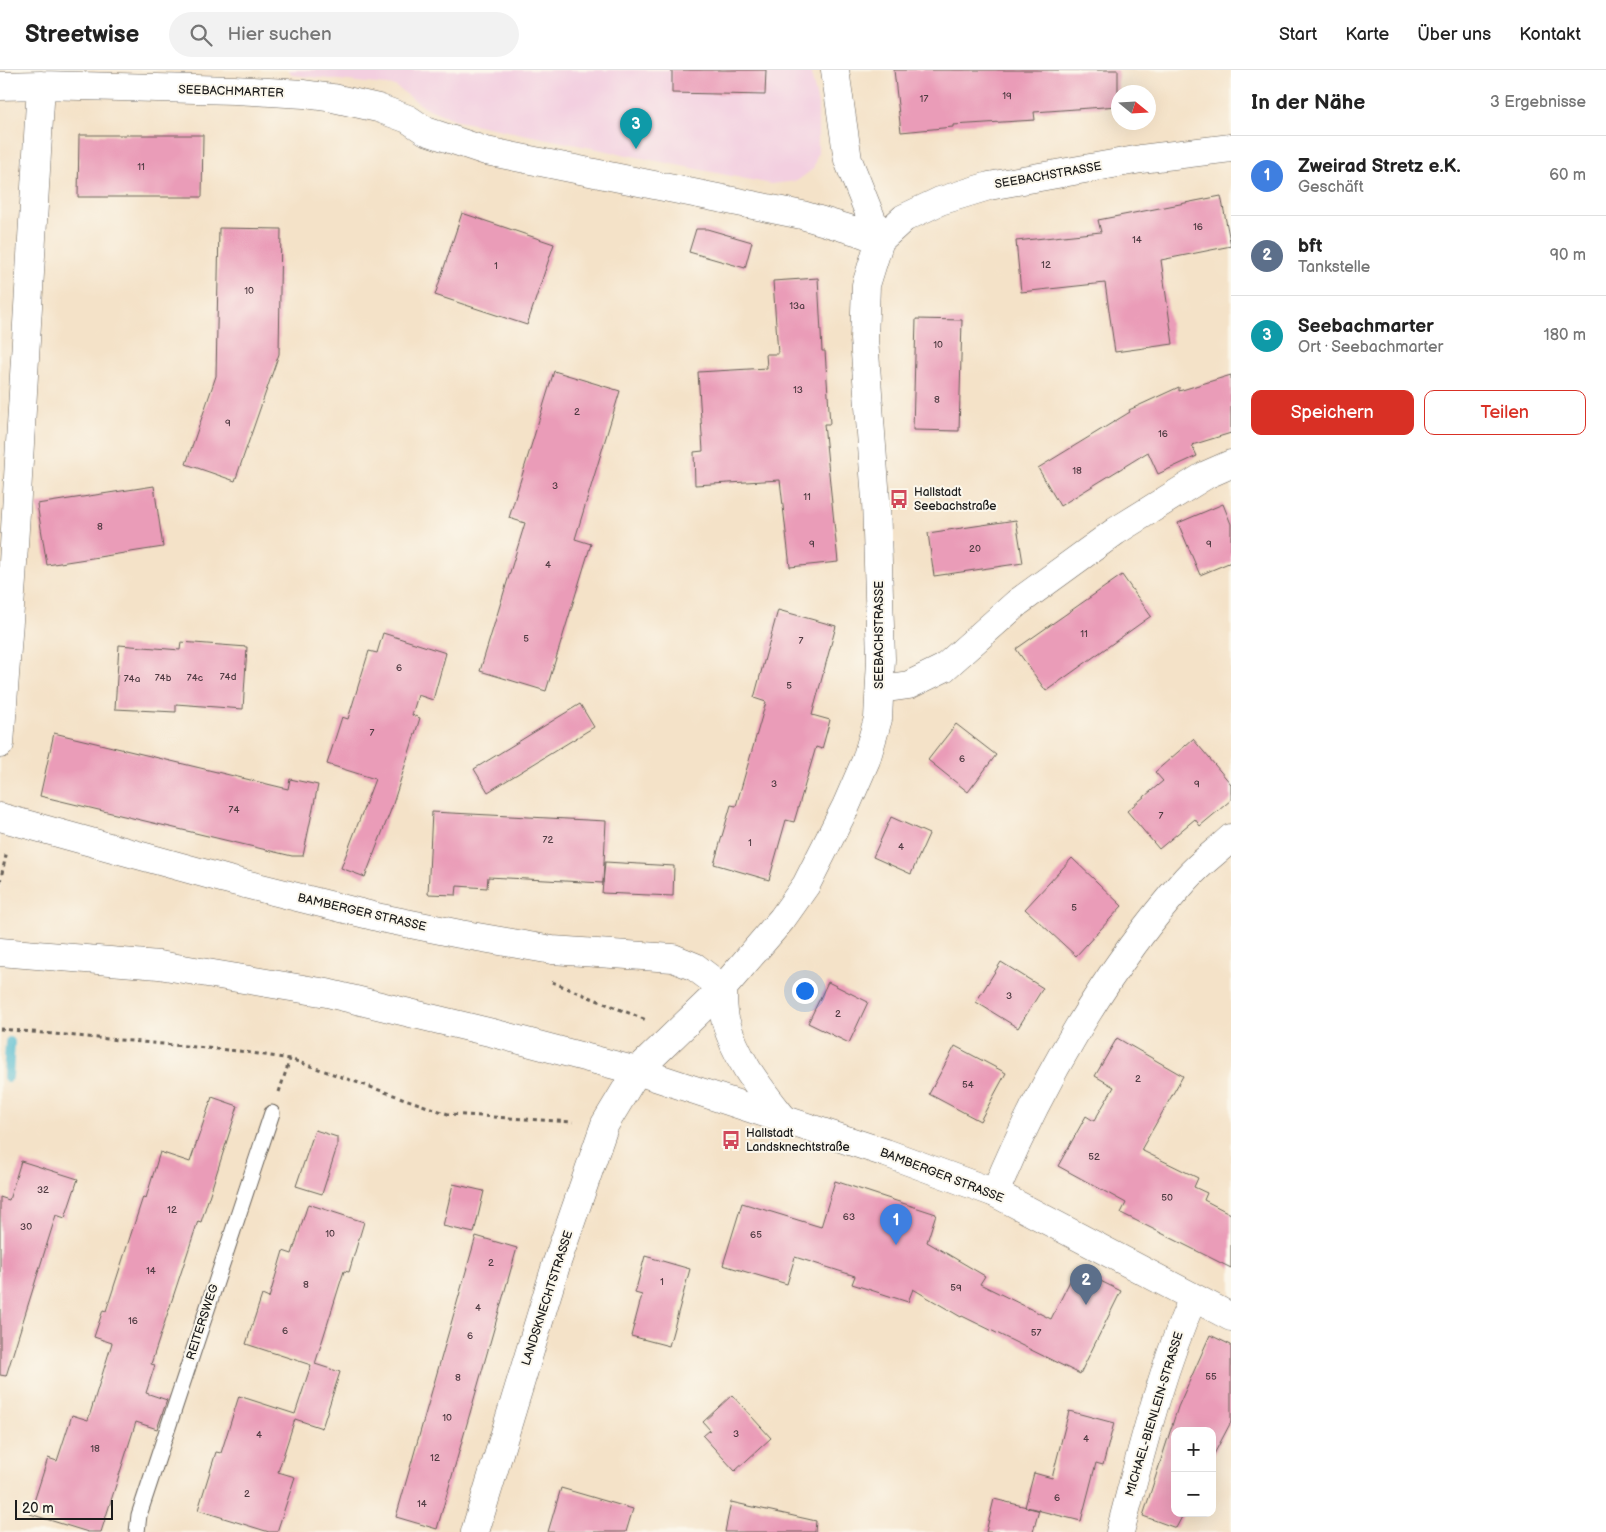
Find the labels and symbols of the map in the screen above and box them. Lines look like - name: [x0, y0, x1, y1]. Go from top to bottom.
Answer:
- street label: SEEBACHMARTER: [178, 82, 284, 101]
- north arrow: [1111, 85, 1156, 130]
- house number: 19: [1002, 90, 1012, 102]
- house number: 17: [920, 93, 928, 105]
- pin: 3: [620, 108, 652, 149]
- street label: SEEBACHSTRASSE: [994, 159, 1103, 192]
- house number: 11: [137, 161, 145, 173]
- house number: 16: [1193, 221, 1203, 233]
- house number: 14: [1132, 234, 1142, 246]
- house number: 12: [1041, 259, 1051, 271]
- house number: 1: [494, 260, 498, 272]
- house number: 10: [244, 285, 254, 297]
- house number: 13a: [789, 300, 805, 312]
- house number: 10: [933, 339, 943, 351]
- house number: 13: [793, 384, 803, 396]
- house number: 8: [934, 394, 940, 406]
- house number: 2: [574, 406, 580, 418]
- house number: 9: [225, 417, 231, 429]
- house number: 16: [1158, 428, 1168, 440]
- house number: 18: [1072, 465, 1082, 477]
- house number: 3: [552, 480, 558, 492]
- place label: Hallstadt Seebachstraße: [914, 485, 996, 514]
- bus stop icon: Hallstadt Seebachstraße: [888, 488, 910, 510]
- house number: 11: [803, 491, 811, 503]
- house number: 8: [97, 521, 103, 533]
- house number: 9: [809, 538, 815, 550]
- house number: 9: [1206, 538, 1212, 550]
- house number: 20: [969, 543, 981, 555]
- house number: 4: [545, 559, 551, 571]
- street label: SEEBACHSTRASSE: [872, 581, 887, 689]
- house number: 11: [1080, 628, 1088, 640]
- house number: 5: [523, 633, 529, 645]
- house number: 7: [799, 635, 804, 647]
- house number: 6: [396, 662, 402, 674]
- house number: 74d: [220, 671, 237, 683]
- house number: 74b: [155, 672, 172, 684]
- house number: 74c: [187, 672, 203, 684]
- house number: 74a: [124, 673, 141, 685]
- house number: 5: [786, 680, 792, 692]
- house number: 7: [370, 727, 375, 739]
- house number: 6: [959, 753, 965, 765]
- house number: 3: [771, 778, 777, 790]
- house number: 9: [1194, 778, 1200, 790]
- house number: 74: [228, 804, 240, 816]
- house number: 7: [1159, 810, 1164, 822]
- house number: 72: [543, 834, 554, 846]
- house number: 1: [748, 837, 752, 849]
- house number: 4: [898, 841, 904, 853]
- street label: BAMBERGER STRASSE: [296, 890, 428, 935]
- house number: 5: [1071, 902, 1077, 914]
- your location: [792, 978, 818, 1004]
- house number: 3: [1006, 990, 1012, 1002]
- house number: 2: [835, 1008, 841, 1020]
- house number: 2: [1135, 1073, 1141, 1085]
- house number: 54: [962, 1079, 974, 1091]
- place label: Hallstadt Landsknechtstraße: [746, 1126, 850, 1155]
- bus stop icon: Hallstadt Landsknechtstraße: [720, 1129, 742, 1151]
- street label: BAMBERGER STRASSE: [878, 1145, 1006, 1206]
- house number: 52: [1088, 1151, 1100, 1163]
- house number: 32: [37, 1184, 49, 1196]
- house number: 50: [1161, 1192, 1173, 1204]
- house number: 12: [167, 1204, 177, 1216]
- pin: 1: [880, 1204, 912, 1245]
- house number: 63: [843, 1211, 855, 1223]
- house number: 30: [20, 1221, 32, 1233]
- house number: 10: [325, 1228, 335, 1240]
- street label: LANDSKNECHTSTRASSE: [519, 1229, 576, 1367]
- house number: 65: [750, 1229, 762, 1241]
- house number: 2: [488, 1257, 494, 1269]
- pin: 2: [1070, 1264, 1102, 1305]
- house number: 14: [146, 1265, 156, 1277]
- house number: 1: [660, 1276, 664, 1288]
- house number: 8: [303, 1279, 309, 1291]
- street label: REITERSWEG: [183, 1282, 222, 1362]
- house number: 59: [950, 1282, 962, 1294]
- house number: 4: [475, 1302, 481, 1314]
- house number: 16: [128, 1315, 138, 1327]
- house number: 6: [282, 1325, 288, 1337]
- house number: 57: [1031, 1327, 1041, 1339]
- house number: 6: [467, 1330, 473, 1342]
- street label: MICHAEL-BIENLEIN-STRASSE: [1122, 1330, 1187, 1498]
- house number: 55: [1205, 1371, 1217, 1383]
- house number: 8: [455, 1372, 461, 1384]
- house number: 10: [442, 1412, 452, 1424]
- house number: 3: [733, 1428, 739, 1440]
- house number: 4: [256, 1429, 262, 1441]
- house number: 4: [1083, 1433, 1089, 1445]
- house number: 18: [90, 1443, 100, 1455]
- house number: 12: [430, 1452, 440, 1464]
- house number: 2: [244, 1488, 250, 1500]
- house number: 6: [1054, 1492, 1060, 1504]
- scale bar: [15, 1497, 112, 1520]
- house number: 14: [417, 1498, 427, 1510]

